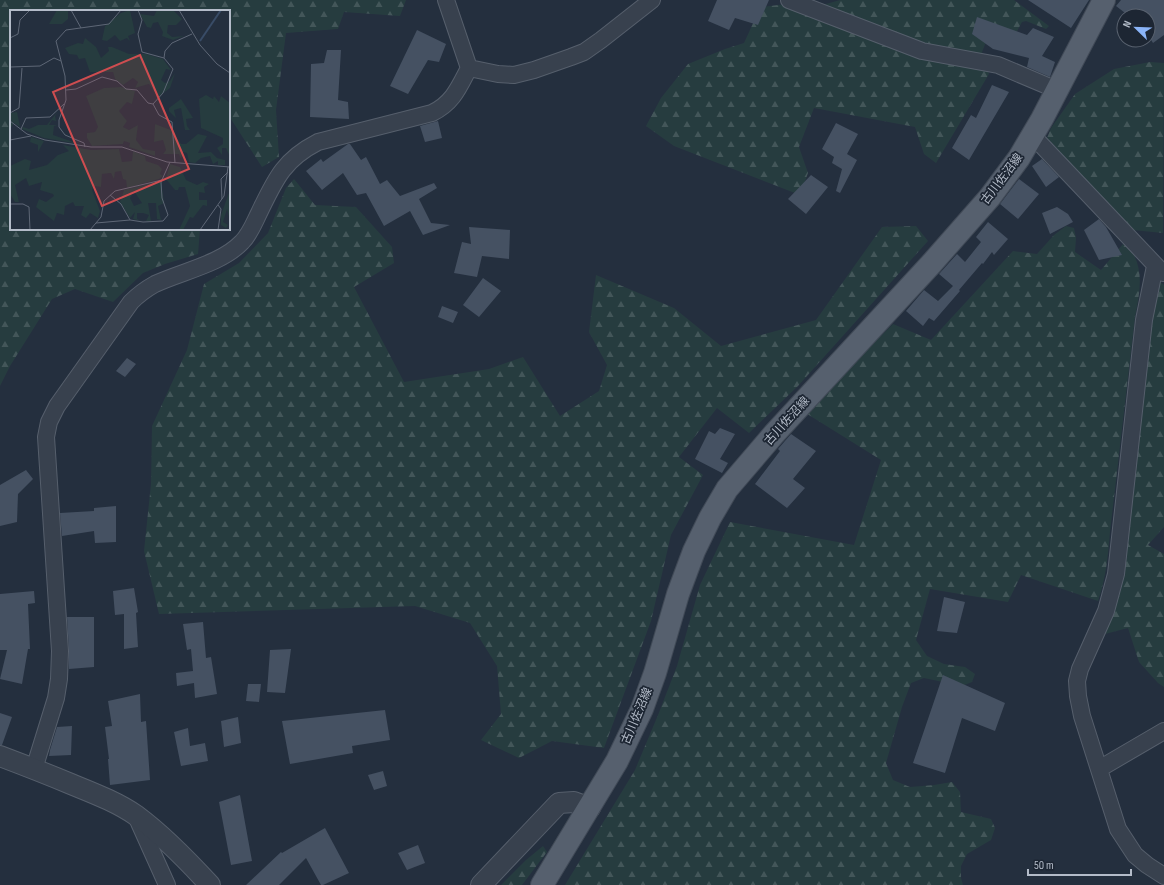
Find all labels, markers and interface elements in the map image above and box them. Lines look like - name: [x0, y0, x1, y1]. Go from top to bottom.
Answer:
- north arrow: [1116, 8, 1156, 48]
- inset map: [10, 10, 230, 230]
- text: N: [1120, 19, 1134, 30]
- street label: 古川佐沼線: [978, 151, 1026, 207]
- street label: 古川佐沼線: [761, 394, 813, 448]
- street label: 古川佐沼線: [618, 685, 656, 747]
- scale bar: [1028, 851, 1131, 877]
- text: 50 m: [1034, 858, 1054, 873]

